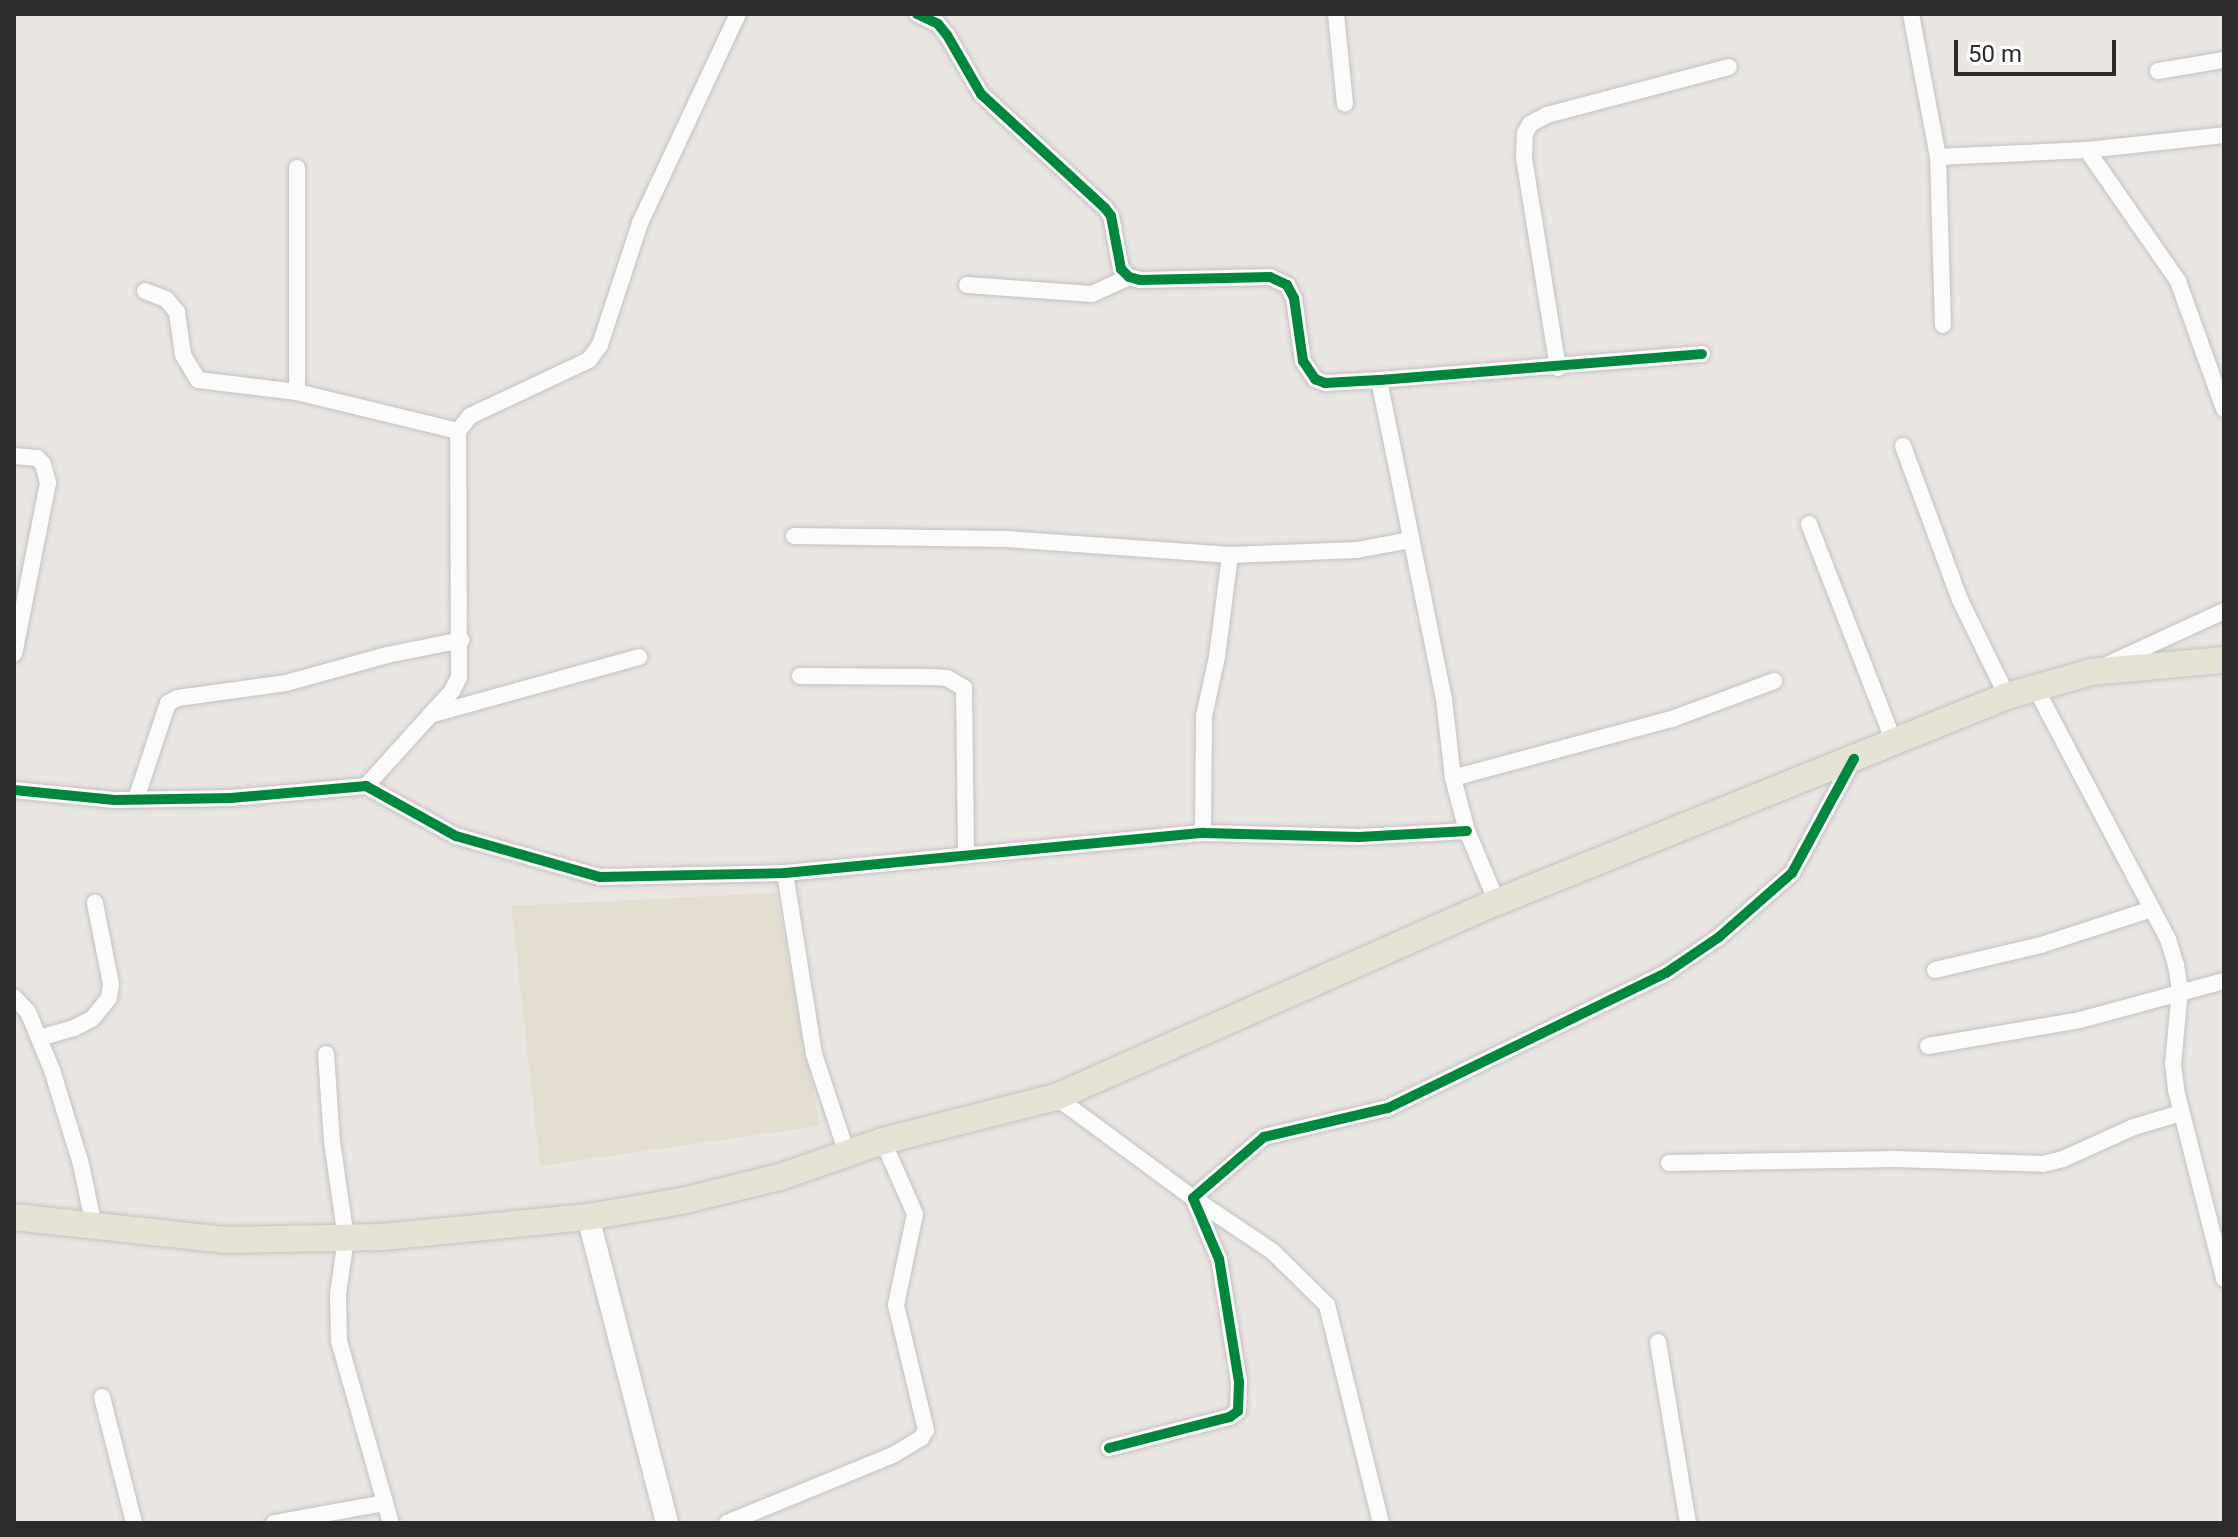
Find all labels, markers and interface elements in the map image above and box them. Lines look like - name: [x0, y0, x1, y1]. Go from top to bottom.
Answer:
- scale bar: [1958, 24, 2120, 74]
- text: 50 m: [1968, 40, 2022, 68]

